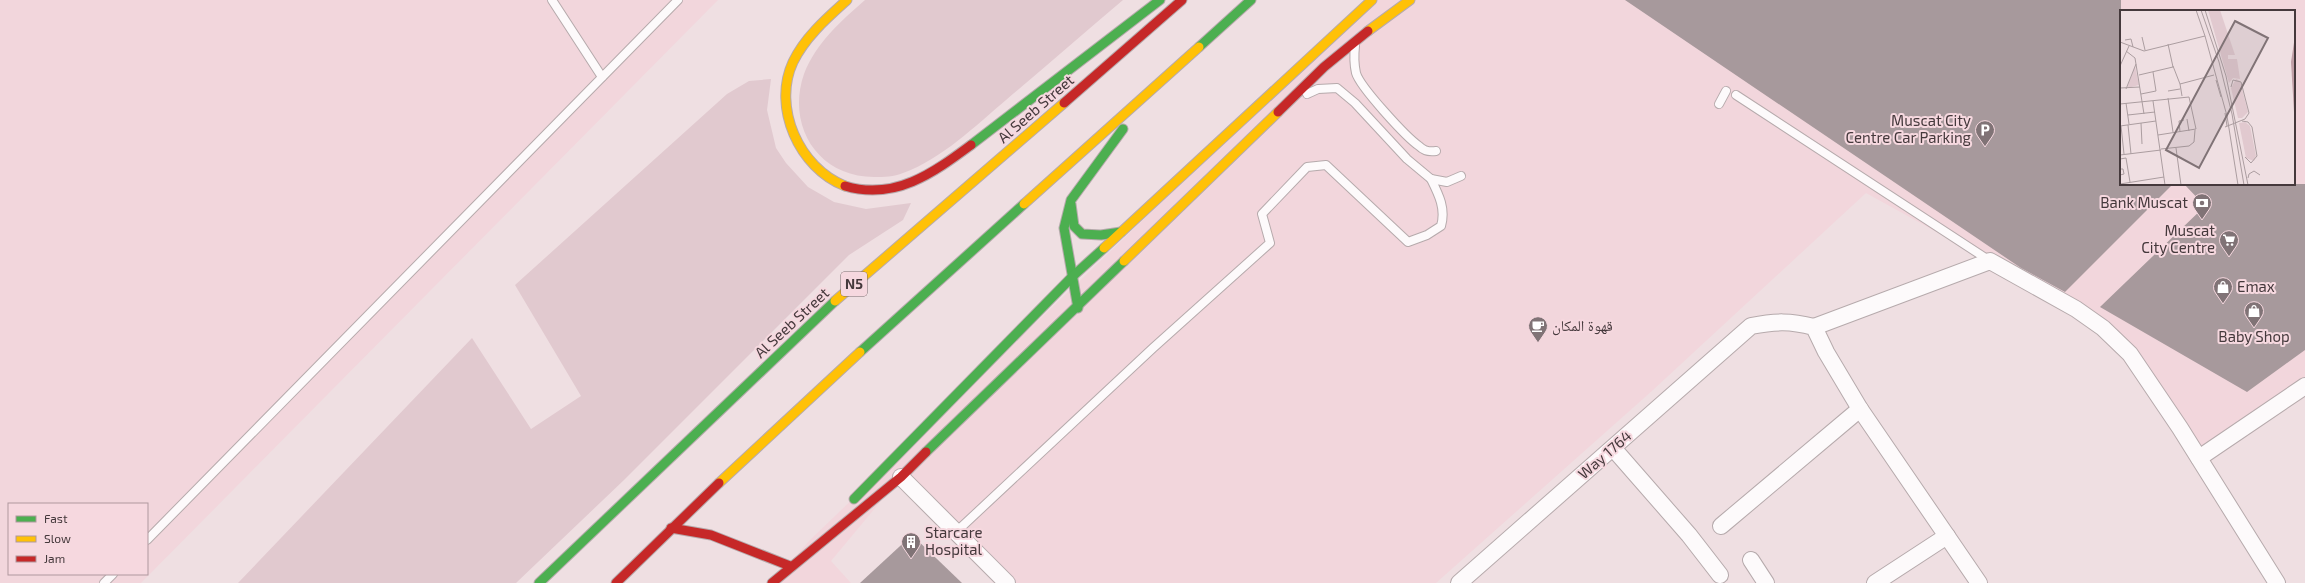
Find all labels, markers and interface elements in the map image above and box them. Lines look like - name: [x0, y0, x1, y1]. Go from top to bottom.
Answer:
- inset map: [2120, 10, 2295, 185]
- street label: Al Seeb Street: [994, 70, 1077, 146]
- place label: Muscat City Centre Car Parking: [1845, 111, 1972, 146]
- parking icon: Muscat City Centre Car Parking: [1974, 119, 1996, 147]
- bank icon: Bank Muscat: [2191, 192, 2213, 220]
- place label: Bank Muscat: [2100, 193, 2188, 211]
- place label: Muscat City Centre: [2141, 221, 2215, 256]
- supermarket icon: Muscat City Centre: [2218, 229, 2240, 257]
- road number: N5: [841, 272, 867, 296]
- shop icon: Emax: [2212, 276, 2234, 304]
- place label: Emax: [2237, 277, 2275, 295]
- street label: Al Seeb Street: [750, 283, 832, 361]
- shop icon: Baby Shop: [2243, 300, 2265, 328]
- cafe icon: قهوة المكان: [1527, 315, 1549, 343]
- place label: قهوة المكان: [1552, 316, 1613, 336]
- place label: Baby Shop: [2218, 327, 2290, 345]
- street label: Way 1764: [1574, 426, 1635, 482]
- legend: [8, 503, 148, 575]
- text: Fast: [44, 511, 68, 525]
- place label: Starcare Hospital: [925, 523, 983, 558]
- text: Slow: [44, 531, 71, 545]
- building icon: Starcare Hospital: [900, 531, 922, 559]
- text: Jam: [44, 551, 65, 565]

